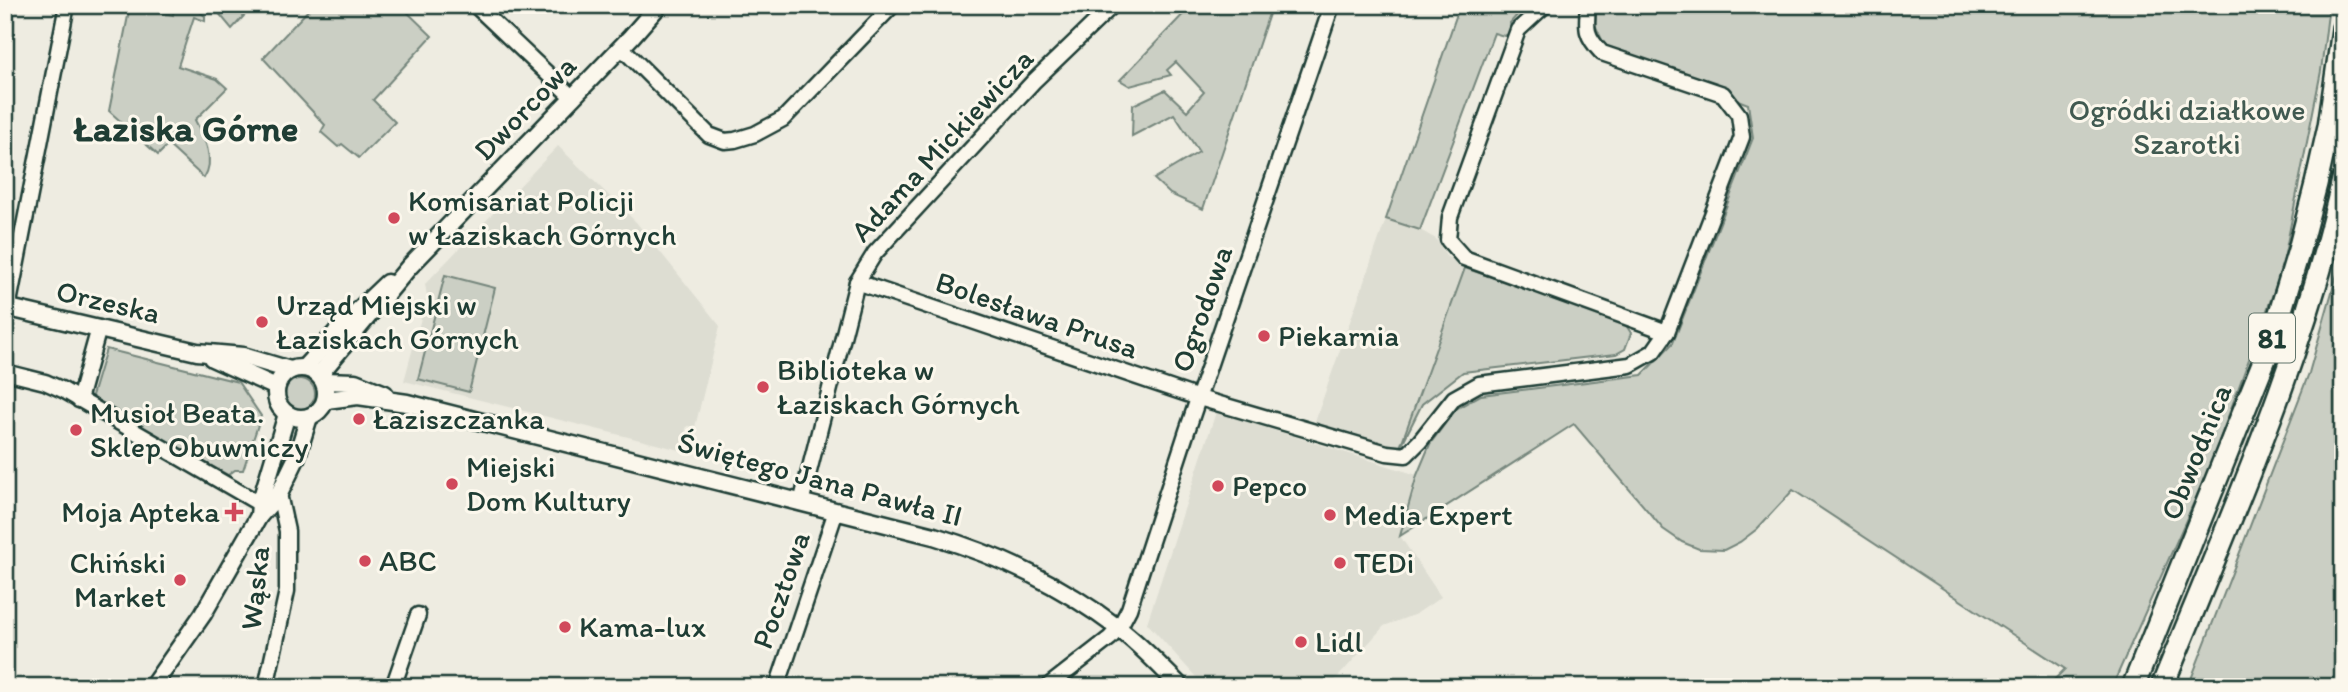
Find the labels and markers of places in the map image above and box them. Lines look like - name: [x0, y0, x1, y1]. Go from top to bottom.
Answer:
- place label: Komisariat Policji w Łaziskach Górnych: [408, 182, 676, 253]
- marker: Komisariat Policji w Łaziskach Górnych: [386, 210, 402, 226]
- place label: Urząd Miejski w Łaziskach Górnych: [276, 286, 519, 357]
- marker: Urząd Miejski w Łaziskach Górnych: [254, 314, 270, 330]
- place label: Piekarnia: [1278, 317, 1399, 354]
- marker: Piekarnia: [1256, 328, 1272, 344]
- place label: Biblioteka w Łaziskach Górnych: [777, 351, 1020, 422]
- marker: Biblioteka w Łaziskach Górnych: [755, 379, 771, 395]
- place label: Musioł Beata. Sklep Obuwniczy: [90, 394, 309, 465]
- place label: Łaziszczanka: [373, 400, 545, 437]
- marker: Łaziszczanka: [351, 411, 367, 427]
- marker: Musioł Beata. Sklep Obuwniczy: [68, 422, 84, 438]
- place label: Miejski Dom Kultury: [466, 448, 631, 519]
- place label: Pepco: [1232, 467, 1307, 504]
- marker: Miejski Dom Kultury: [444, 476, 460, 492]
- marker: Pepco: [1210, 478, 1226, 494]
- place label: Moja Apteka: [61, 493, 220, 530]
- place label: Media Expert: [1344, 496, 1512, 533]
- marker: Moja Apteka: [226, 504, 242, 520]
- marker: Media Expert: [1322, 507, 1338, 523]
- place label: ABC: [379, 542, 437, 579]
- place label: Chiński Market: [69, 544, 166, 615]
- place label: TEDi: [1354, 544, 1414, 581]
- marker: ABC: [357, 553, 373, 569]
- marker: TEDi: [1332, 555, 1348, 571]
- marker: Chiński Market: [172, 572, 188, 588]
- place label: Kama-lux: [579, 608, 706, 645]
- marker: Kama-lux: [557, 619, 573, 635]
- place label: Lidl: [1315, 623, 1363, 660]
- marker: Lidl: [1293, 634, 1309, 650]

